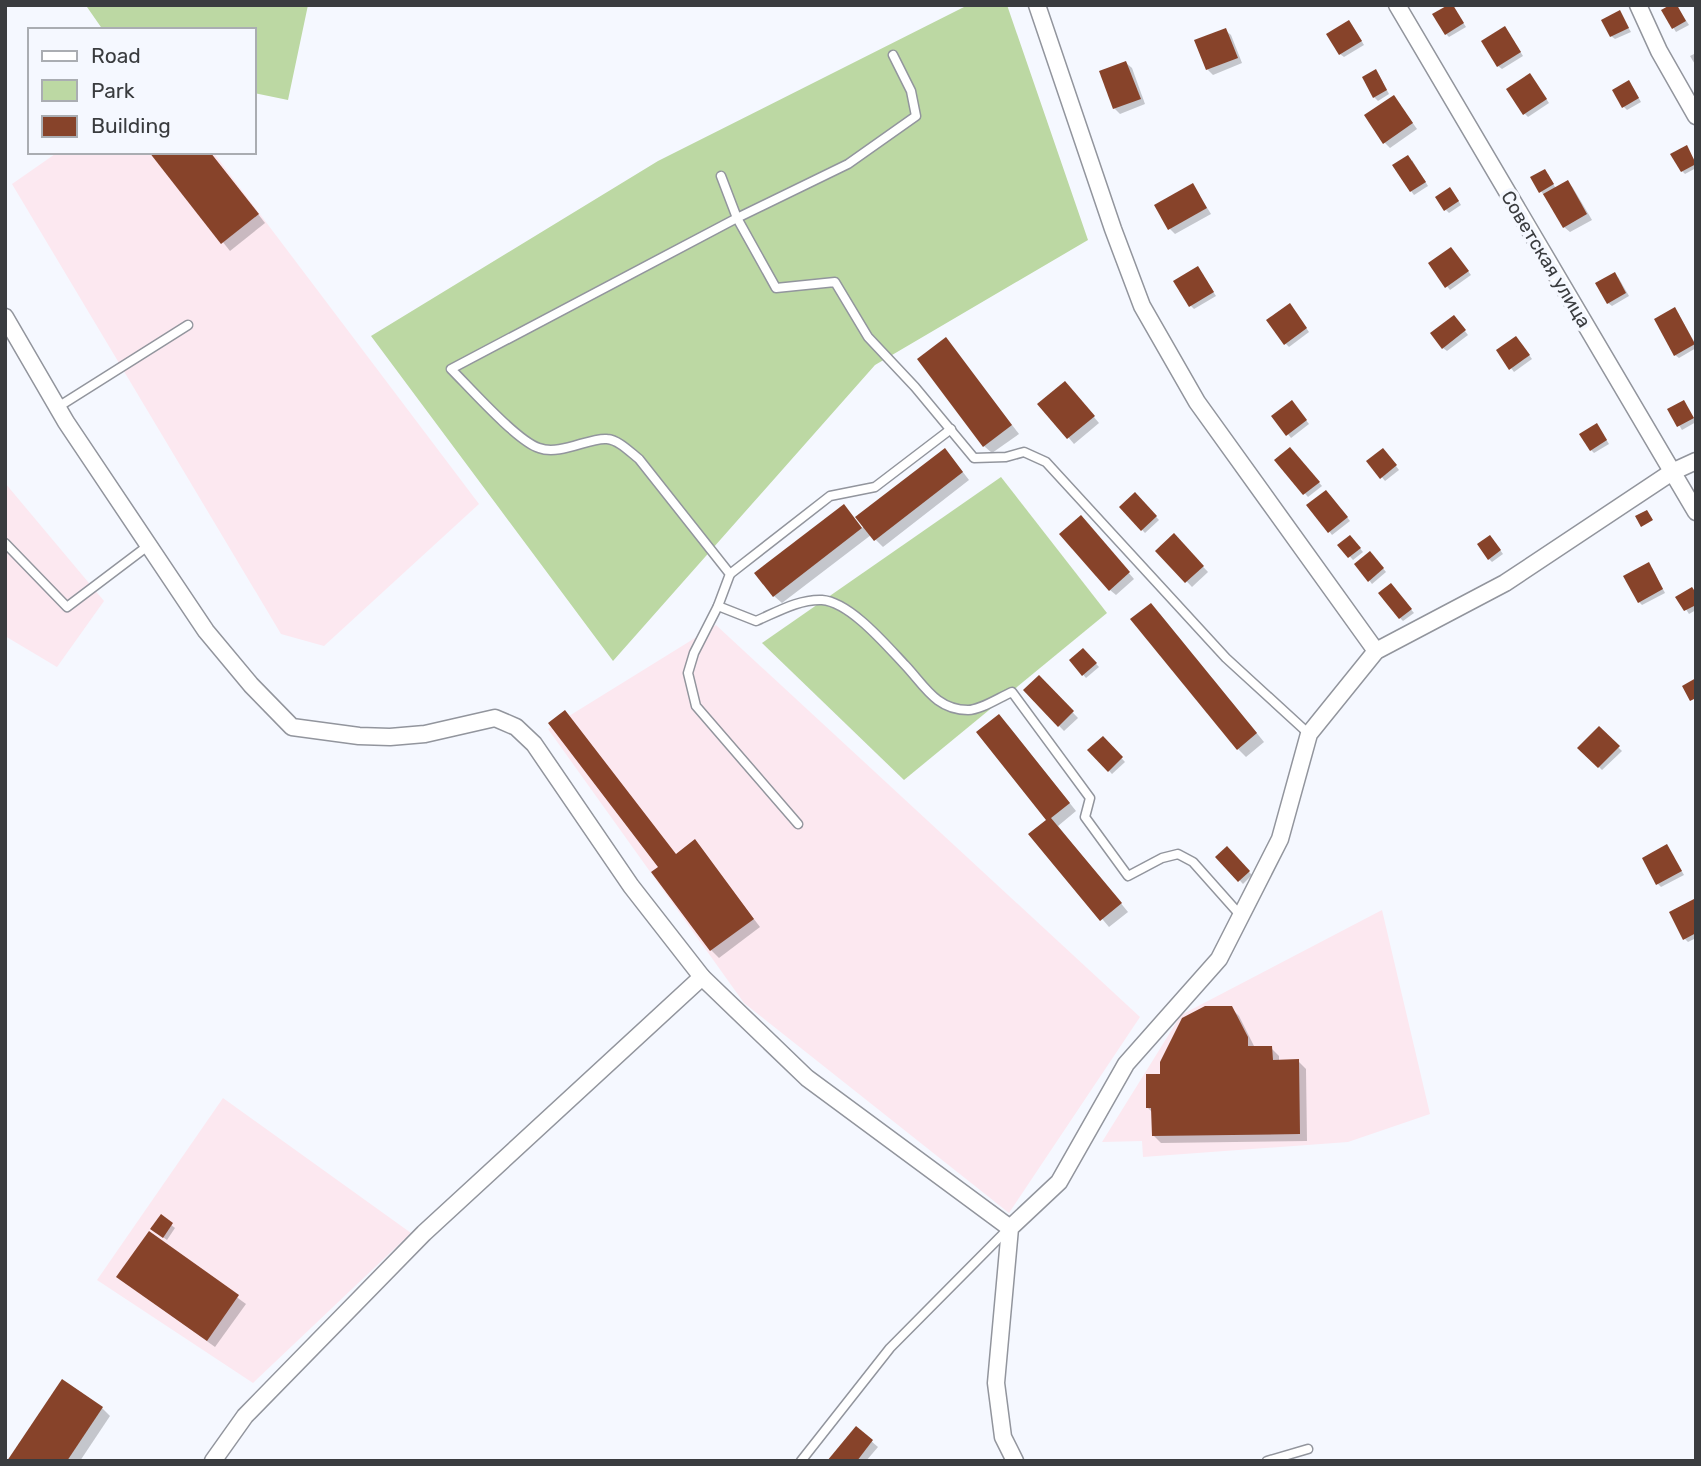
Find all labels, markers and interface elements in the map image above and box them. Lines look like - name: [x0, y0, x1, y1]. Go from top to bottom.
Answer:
- legend: [28, 28, 256, 154]
- text: Road: [91, 43, 141, 68]
- text: Park: [91, 78, 135, 103]
- text: Building: [91, 113, 171, 138]
- street label: Советская улица: [1496, 186, 1596, 332]

